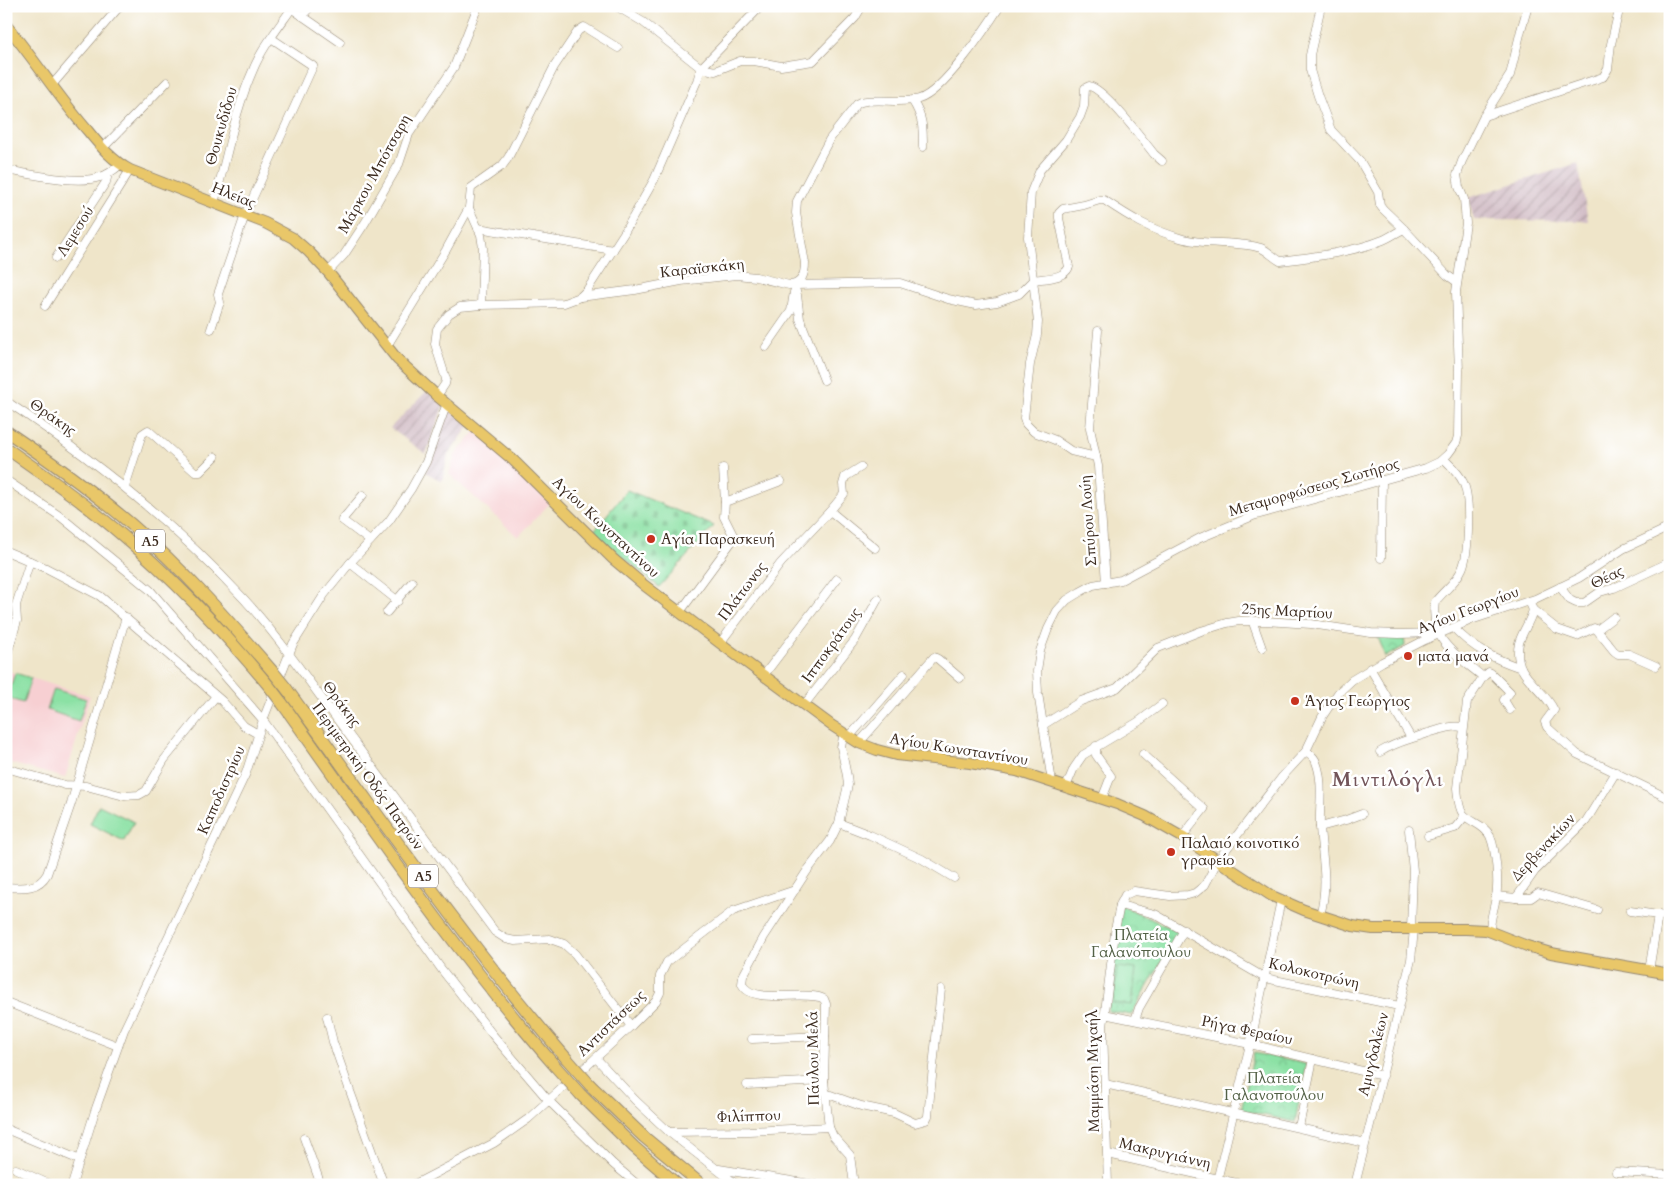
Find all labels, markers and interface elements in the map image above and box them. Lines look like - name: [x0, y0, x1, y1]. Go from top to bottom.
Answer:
- street label: Θουκυδίδου: [200, 84, 242, 168]
- street label: Μάρκου Μπότσαρη: [333, 111, 415, 237]
- street label: Ηλείας: [209, 177, 260, 213]
- street label: Λεμεσού: [52, 202, 98, 260]
- street label: Καραϊσκάκη: [659, 254, 745, 282]
- street label: Θράκης: [26, 394, 81, 441]
- street label: Μεταμορφώσεως Σωτήρος: [1226, 453, 1402, 521]
- street label: Αγίου Κωνσταντίνου: [548, 472, 664, 582]
- street label: Σπύρου Λούη: [1075, 475, 1101, 567]
- place label: Αγία Παρασκευή: [661, 529, 775, 549]
- road number: Α5: [135, 530, 165, 552]
- marker: Αγία Παρασκευή: [645, 533, 657, 545]
- street label: Πλάτωνος: [713, 557, 771, 625]
- street label: Θέας: [1587, 560, 1627, 593]
- street label: Αγίου Γεωργίου: [1414, 581, 1522, 639]
- street label: 25ης Μαρτίου: [1241, 599, 1333, 623]
- street label: Ιπποκράτους: [797, 603, 865, 687]
- place label: ματά μανά: [1418, 646, 1490, 666]
- marker: ματά μανά: [1402, 650, 1414, 662]
- street label: Θράκης: [318, 677, 366, 732]
- place label: Άγιος Γεώργιος: [1305, 691, 1411, 711]
- marker: Άγιος Γεώργιος: [1289, 695, 1301, 707]
- street label: Περιμετρική Οδός Πατρών: [308, 698, 428, 854]
- street label: Αγίου Κωνσταντίνου: [888, 728, 1030, 770]
- street label: Καποδιστρίου: [193, 742, 250, 838]
- district label: Μιντιλόγλι: [1332, 766, 1444, 793]
- street label: Δερβενακίων: [1507, 809, 1579, 885]
- place label: Παλαιό κοινοτικό γραφείο: [1181, 833, 1299, 870]
- marker: Παλαιό κοινοτικό γραφείο: [1165, 846, 1177, 858]
- road number: Α5: [408, 864, 438, 888]
- park label: Πλατεία Γαλανόπουλου: [1091, 925, 1191, 962]
- street label: Κολοκοτρώνη: [1267, 953, 1361, 993]
- street label: Αντιστάσεως: [573, 985, 650, 1061]
- street label: Μαμμάση Μιχαήλ: [1082, 1008, 1104, 1132]
- street label: Πάυλου Μελά: [802, 1010, 824, 1106]
- street label: Αμυγδαλέων: [1353, 1010, 1393, 1098]
- street label: Ρήγα Φεραίου: [1200, 1011, 1295, 1049]
- park label: Πλατεία Γαλανοπούλου: [1224, 1068, 1324, 1105]
- street label: Φιλίππου: [717, 1105, 781, 1127]
- street label: Μακρυγιάννη: [1117, 1133, 1213, 1173]

